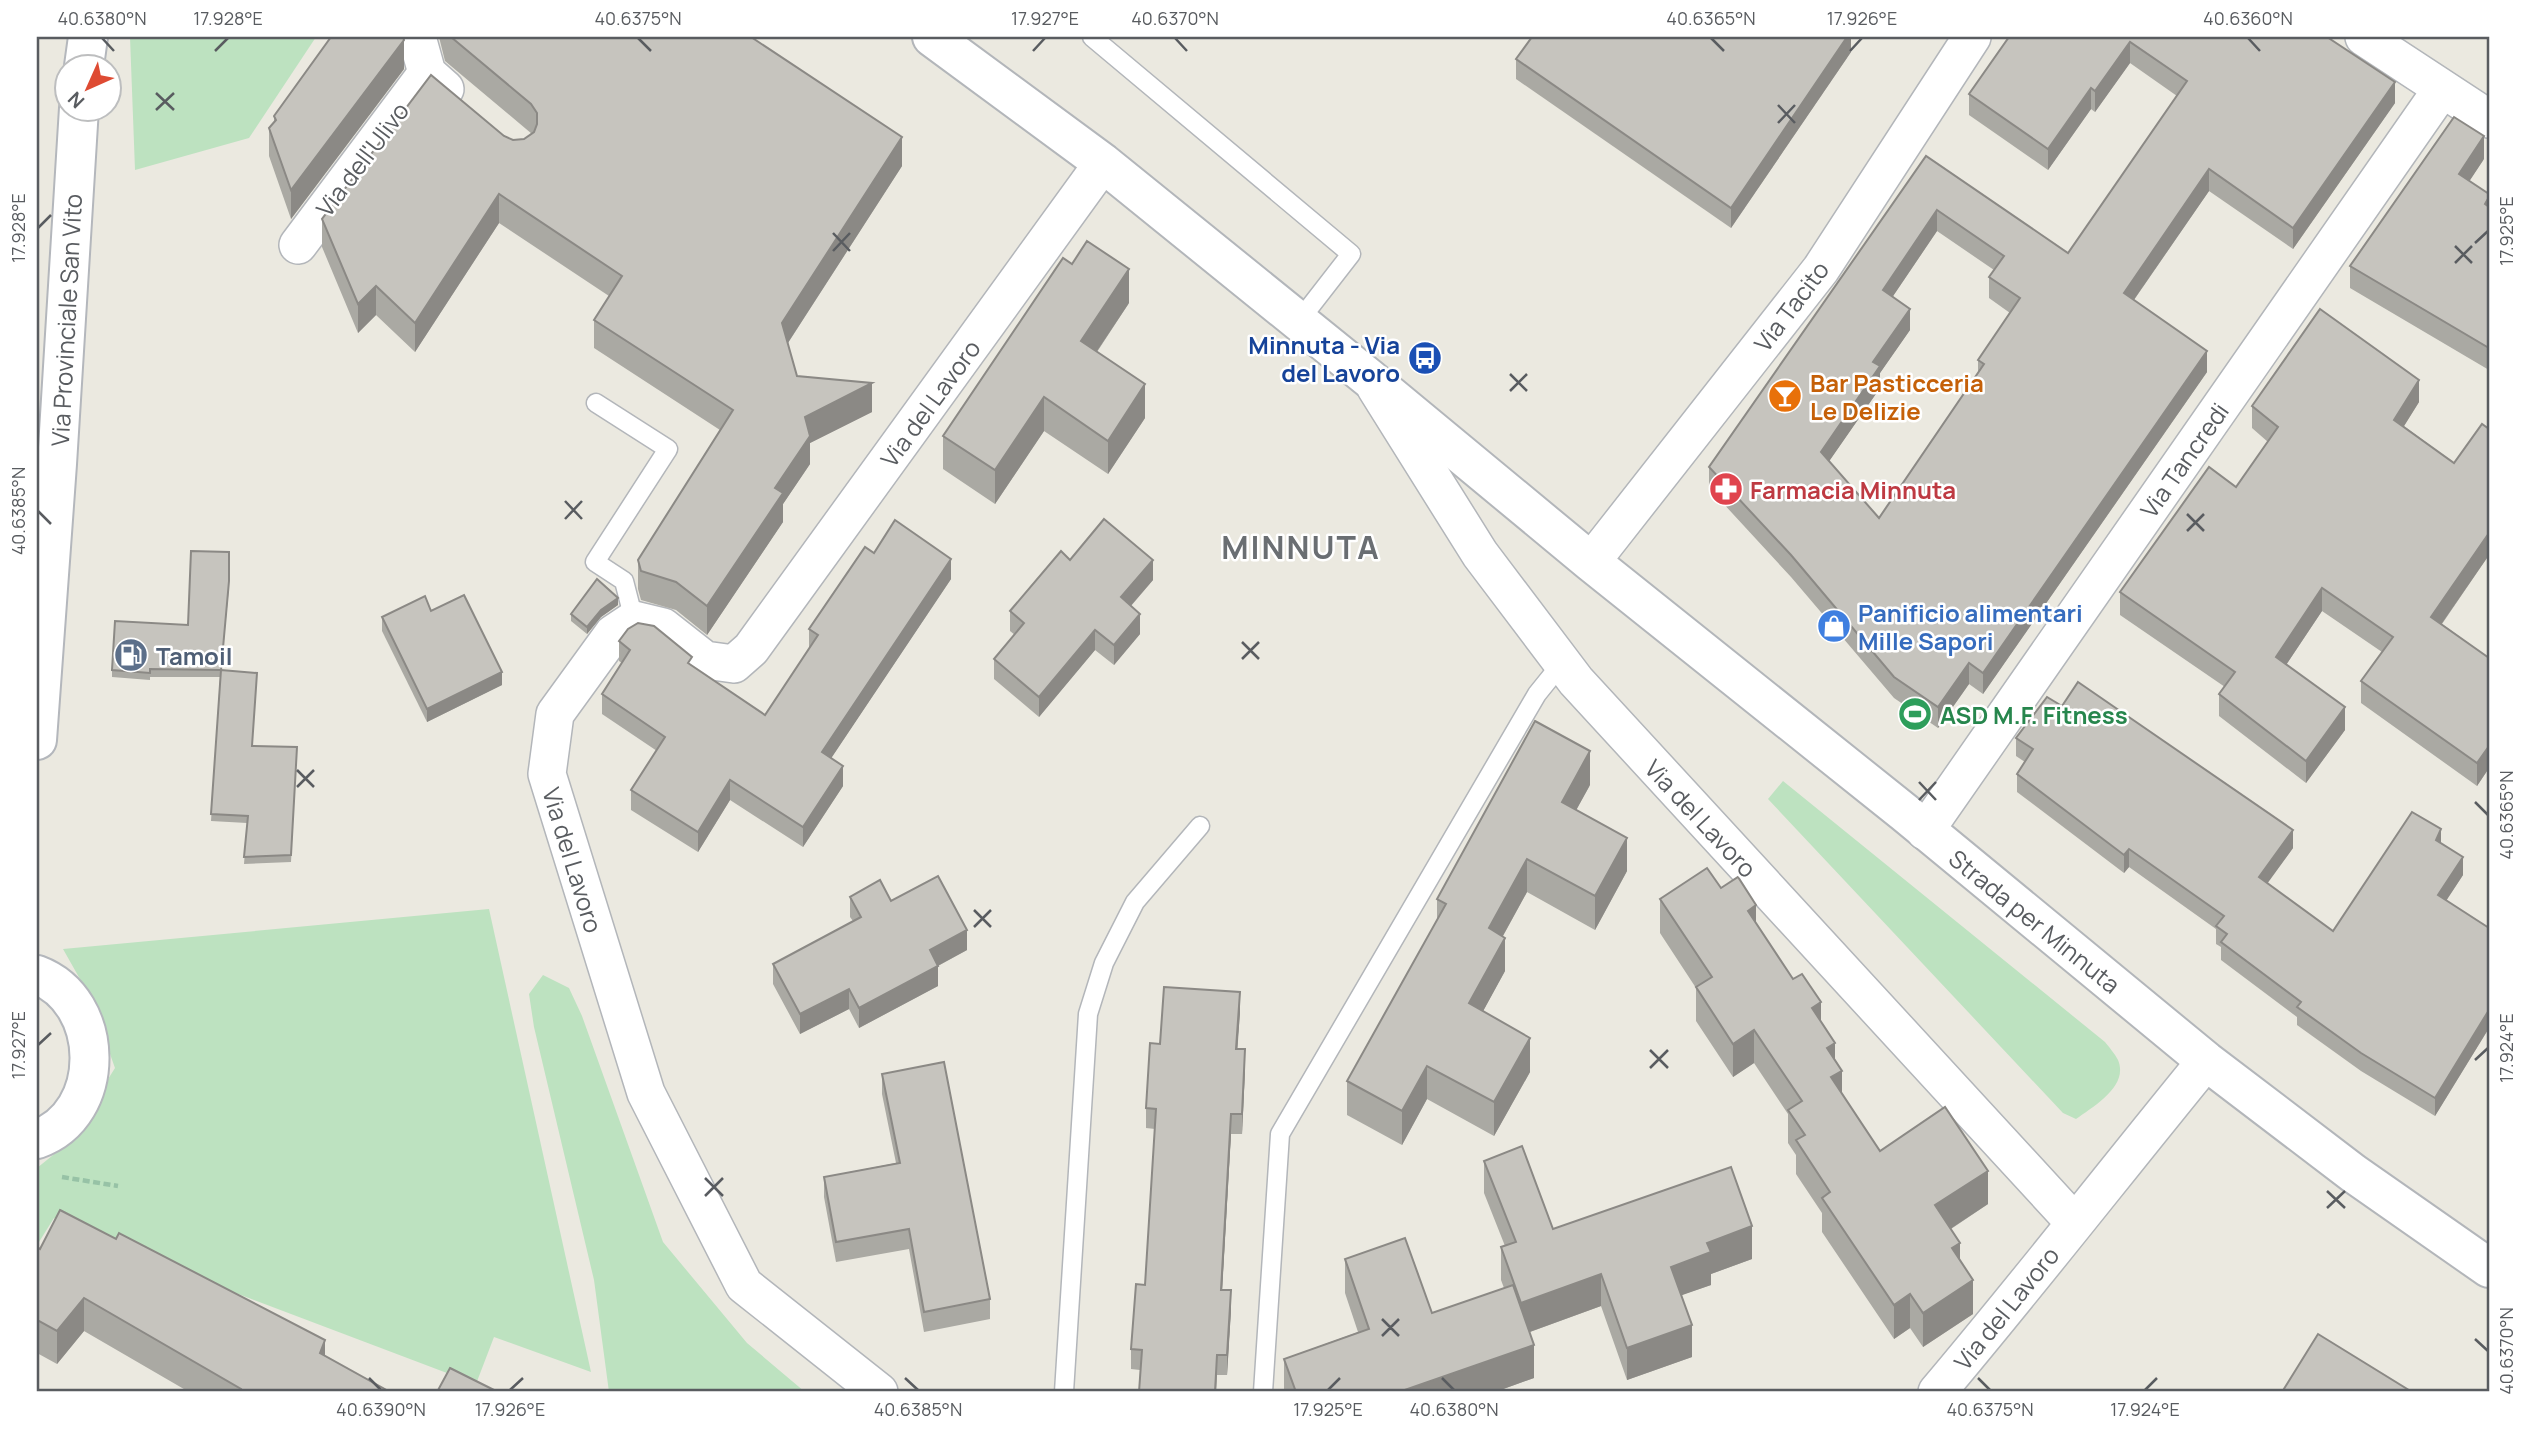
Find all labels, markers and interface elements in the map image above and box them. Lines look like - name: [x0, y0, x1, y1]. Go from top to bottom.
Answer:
- text: 40.6380°N: [57, 6, 147, 30]
- text: 17.928°E: [193, 6, 263, 30]
- text: 40.6375°N: [594, 6, 682, 30]
- text: 17.927°E: [1011, 6, 1079, 30]
- text: 40.6370°N: [1131, 6, 1219, 30]
- text: 40.6365°N: [1666, 6, 1756, 30]
- text: 17.926°E: [1827, 6, 1897, 30]
- text: 40.6360°N: [2203, 6, 2293, 30]
- north arrow: [52, 52, 122, 122]
- text: N: [62, 86, 90, 114]
- street label: Via dell'Ulivo: [308, 95, 416, 223]
- text: 17.928°E: [6, 193, 30, 263]
- street label: Via Provinciale San Vito: [43, 193, 89, 447]
- text: 17.925°E: [2494, 196, 2518, 266]
- street label: Via Tacito: [1746, 254, 1836, 358]
- place label: Minnuta - Via del Lavoro: [1248, 328, 1400, 389]
- street label: Via del Lavoro: [873, 333, 987, 473]
- bus stop icon: Minnuta - Via del Lavoro: [1406, 339, 1444, 377]
- place label: Bar Pasticceria Le Delizie: [1810, 366, 1984, 427]
- bar icon: Bar Pasticceria Le Delizie: [1766, 377, 1804, 415]
- street label: Via Tancredi: [2132, 396, 2236, 524]
- text: 40.6385°N: [6, 467, 30, 555]
- pharmacy icon: Farmacia Minnuta: [1707, 470, 1745, 508]
- place label: Farmacia Minnuta: [1750, 473, 1956, 506]
- district label: MINNUTA: [1221, 525, 1381, 569]
- place label: Panificio alimentari Mille Sapori: [1858, 596, 2083, 657]
- shop icon: Panificio alimentari Mille Sapori: [1815, 607, 1853, 645]
- fuel station icon: Tamoil: [112, 636, 150, 674]
- place label: Tamoil: [156, 639, 232, 672]
- sports icon: ASD M.F. Fitness: [1896, 695, 1934, 733]
- place label: ASD M.F. Fitness: [1940, 698, 2128, 731]
- street label: Via del Lavoro: [1638, 752, 1764, 884]
- text: 40.6365°N: [2494, 770, 2518, 860]
- street label: Via del Lavoro: [535, 783, 611, 937]
- street label: Strada per Minnuta: [1942, 842, 2128, 1000]
- text: 17.927°E: [6, 1011, 30, 1079]
- text: 17.924°E: [2494, 1013, 2518, 1083]
- street label: Via del Lavoro: [1946, 1239, 2066, 1377]
- text: 40.6370°N: [2494, 1307, 2518, 1395]
- text: 40.6390°N: [336, 1397, 426, 1421]
- text: 17.926°E: [475, 1397, 545, 1421]
- text: 40.6385°N: [874, 1397, 962, 1421]
- text: 17.925°E: [1293, 1397, 1363, 1421]
- text: 40.6380°N: [1409, 1397, 1499, 1421]
- text: 40.6375°N: [1946, 1397, 2034, 1421]
- text: 17.924°E: [2110, 1397, 2180, 1421]

